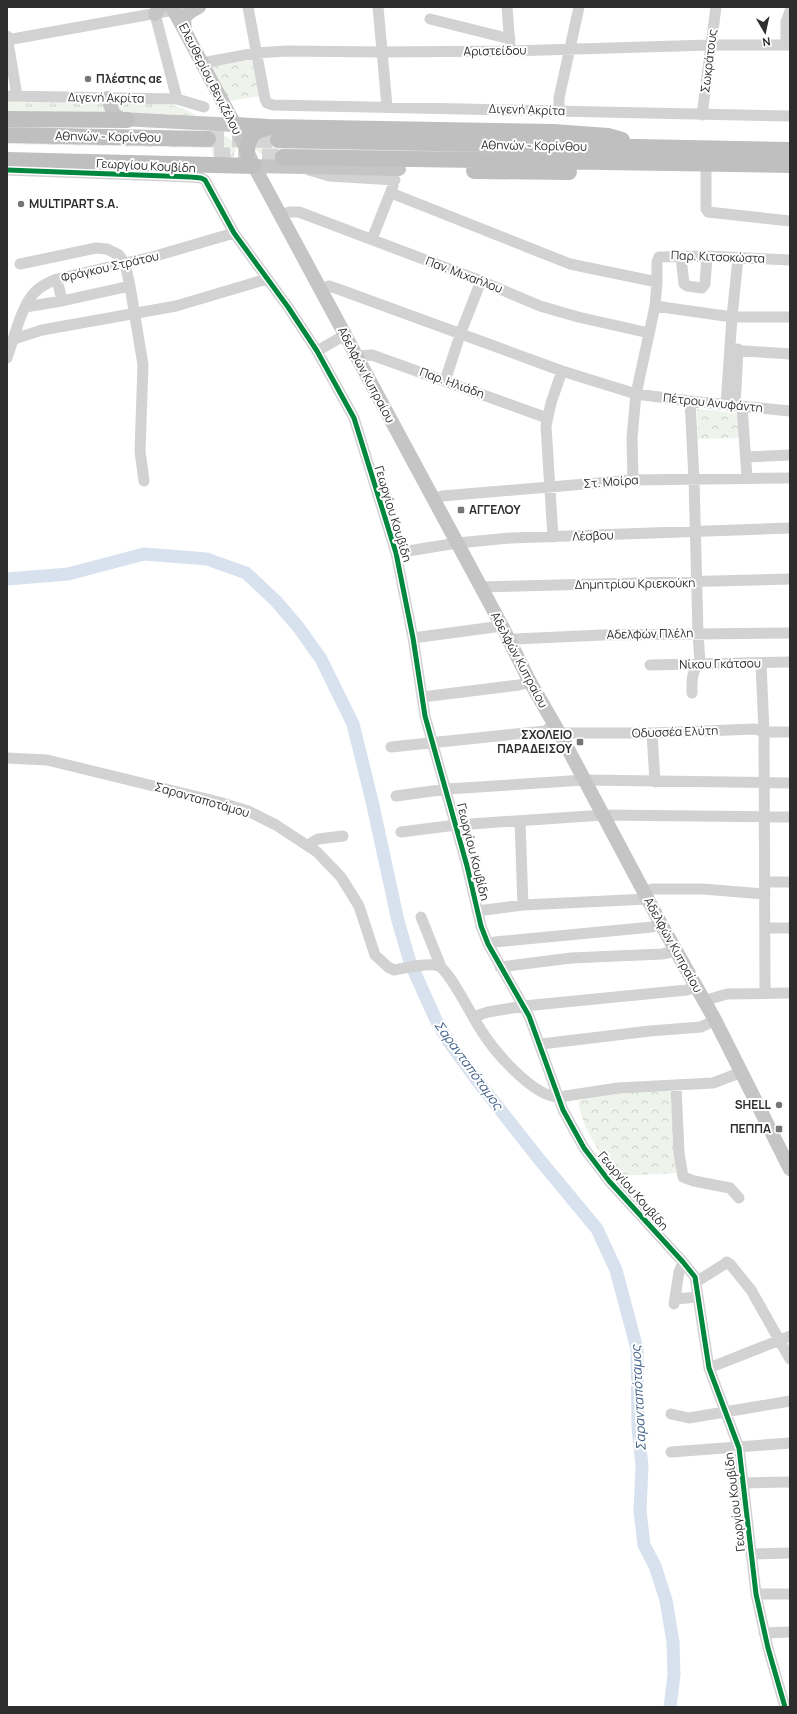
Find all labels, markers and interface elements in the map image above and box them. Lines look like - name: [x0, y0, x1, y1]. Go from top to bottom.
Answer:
- north arrow: [745, 12, 785, 52]
- street label: Ελευθερίου Βενιζέλου: [175, 20, 246, 138]
- street label: Σωκράτους: [696, 28, 721, 94]
- text: N: [761, 34, 772, 50]
- street label: Αριστείδου: [463, 41, 527, 60]
- place label: Πλέστης αε: [96, 70, 162, 87]
- marker: Πλέστης αε: [83, 74, 93, 84]
- street label: Διγενή Ακρίτα: [68, 88, 144, 107]
- street label: Διγενή Ακρίτα: [488, 100, 566, 119]
- street label: Αθηνών - Κορίνθου: [55, 127, 161, 146]
- street label: Αθηνών - Κορίνθου: [481, 136, 587, 155]
- street label: Γεωργίου Κουβίδη: [96, 154, 196, 177]
- place label: MULTIPART S.A.: [29, 195, 119, 212]
- marker: MULTIPART S.A.: [16, 199, 26, 209]
- street label: Παρ. Κιτσοκώστα: [671, 246, 765, 267]
- street label: Φράγκου Στράτου: [59, 247, 161, 286]
- street label: Παν. Μιχαήλου: [423, 252, 505, 297]
- street label: Αδελφών Κυπραίου: [334, 324, 399, 426]
- street label: Παρ. Ηλιάδη: [417, 363, 487, 402]
- street label: Πέτρου Ανυφάντη: [662, 389, 764, 416]
- street label: Γεωργίου Κουβίδη: [371, 464, 416, 564]
- street label: Στ. Μοίρα: [583, 471, 639, 492]
- place label: ΑΓΓΕΛΟΥ: [469, 501, 521, 518]
- marker: ΑΓΓΕΛΟΥ: [456, 505, 466, 515]
- street label: Λέσβου: [572, 526, 614, 545]
- street label: Δημητρίου Κριεκούκη: [575, 574, 695, 593]
- street label: Αδελφών Κυπραίου: [487, 609, 552, 711]
- street label: Αδελφών Πλέλη: [606, 624, 694, 643]
- street label: Νίκου Γκάτσου: [679, 654, 761, 673]
- street label: Οδυσσέα Ελύτη: [632, 721, 718, 742]
- place label: ΣΧΟΛΕΙΟ ΠΑΡΑΔΕΙΣΟΥ: [497, 726, 573, 757]
- marker: ΣΧΟΛΕΙΟ ΠΑΡΑΔΕΙΣΟΥ: [575, 737, 585, 747]
- street label: Σαρανταποτάμου: [153, 778, 252, 821]
- street label: Γεωργίου Κουβίδη: [453, 801, 494, 902]
- street label: Αδελφών Κυπραίου: [640, 894, 707, 996]
- water label: Σαρανταπόταμος: [431, 1017, 508, 1115]
- place label: SHELL: [735, 1096, 772, 1113]
- marker: SHELL: [774, 1100, 784, 1110]
- place label: ΠΕΠΠΑ: [730, 1120, 771, 1137]
- marker: ΠΕΠΠΑ: [774, 1124, 784, 1134]
- street label: Γεωργίου Κουβίδη: [594, 1147, 673, 1234]
- water label: Σαρανταπόταμος: [626, 1343, 650, 1451]
- street label: Γεωργίου Κουβίδη: [720, 1451, 749, 1553]

